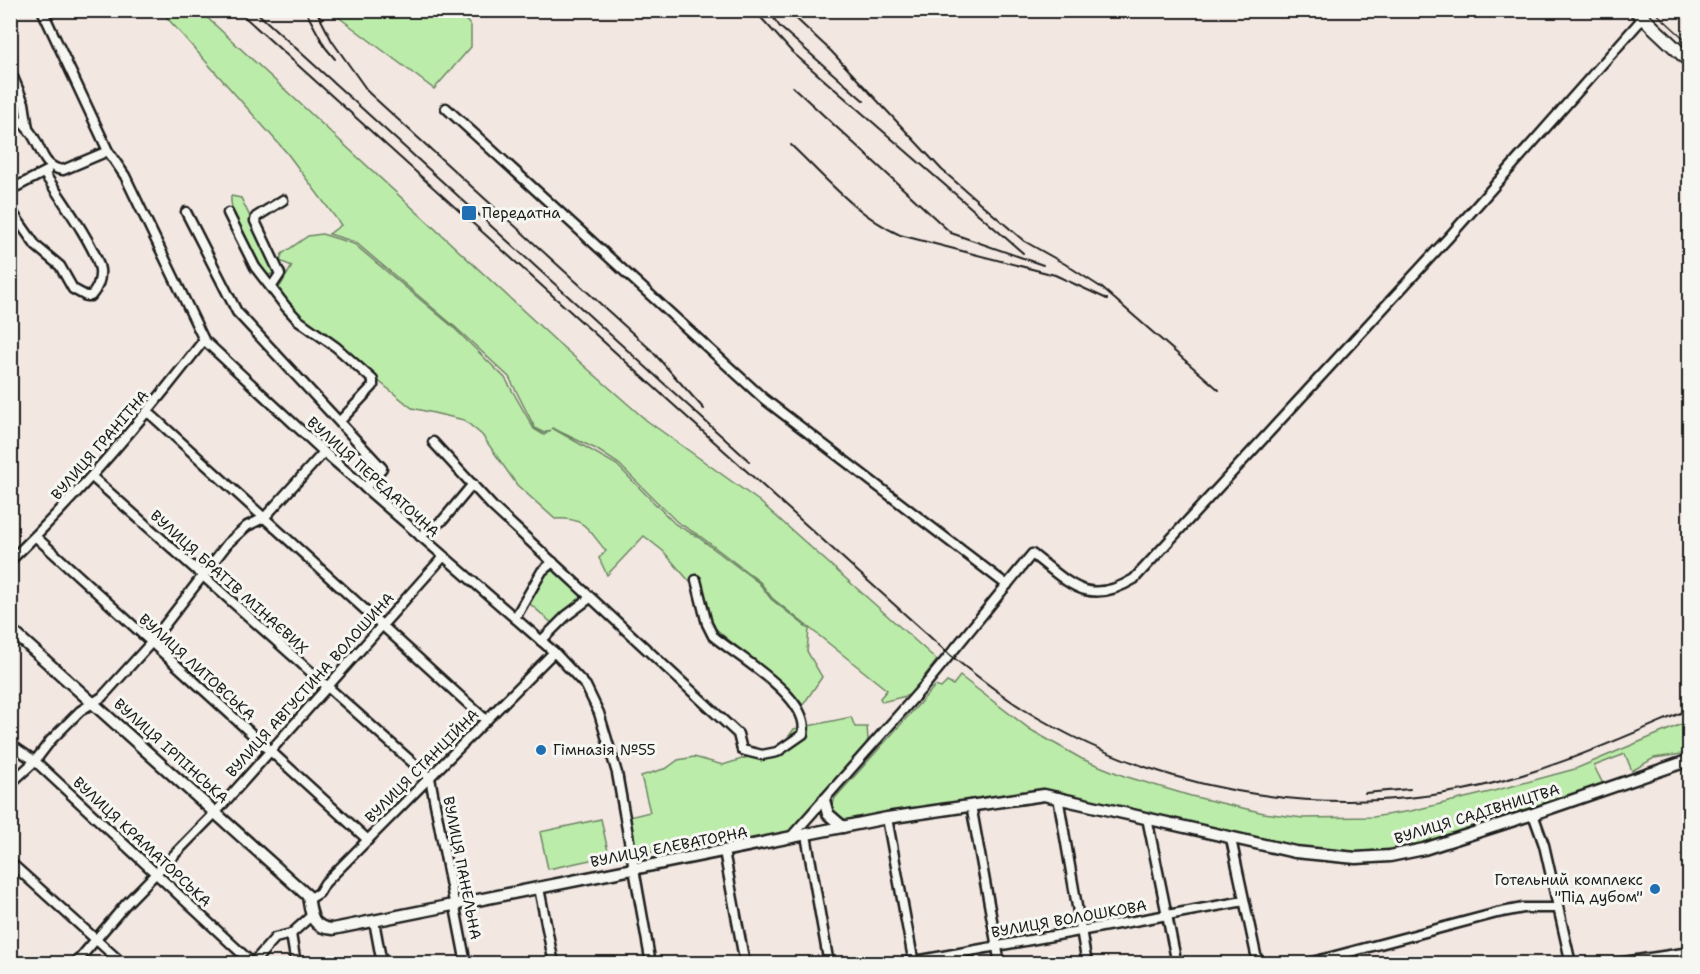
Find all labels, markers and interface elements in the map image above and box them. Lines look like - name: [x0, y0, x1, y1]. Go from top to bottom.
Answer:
- place label: Передатна: [482, 203, 561, 223]
- marker: Передатна: [460, 204, 478, 222]
- street label: ВУЛИЦЯ ГРАНІТНА: [47, 386, 153, 504]
- street label: ВУЛИЦЯ ПЕРЕДАТОЧНА: [303, 412, 443, 542]
- street label: ВУЛИЦЯ БРАТІВ МІНАЄВИХ: [146, 506, 312, 659]
- street label: ВУЛИЦЯ АВГУСТИНА ВОЛОШИНА: [222, 588, 399, 782]
- street label: ВУЛИЦЯ ЛИТОВСЬКА: [134, 609, 260, 725]
- street label: ВУЛИЦЯ ІРПІНСЬКА: [109, 694, 233, 808]
- street label: ВУЛИЦЯ СТАНЦІЙНА: [360, 704, 483, 827]
- place label: Гімназія №55: [553, 740, 656, 760]
- marker: Гімназія №55: [534, 743, 548, 757]
- street label: ВУЛИЦЯ КРАМАТОРСЬКА: [69, 773, 216, 912]
- street label: ВУЛИЦЯ САДІВНИЦТВА: [1392, 779, 1562, 849]
- street label: ВУЛИЦЯ ПАНЕЛЬНА: [438, 795, 486, 941]
- street label: ВУЛИЦЯ ЕЛЕВАТОРНА: [589, 822, 750, 872]
- place label: Готельний комплекс "Під дубом": [1495, 870, 1643, 907]
- marker: Готельний комплекс "Під дубом": [1648, 882, 1662, 896]
- street label: ВУЛИЦЯ ВОЛОШКОВА: [990, 895, 1149, 943]

